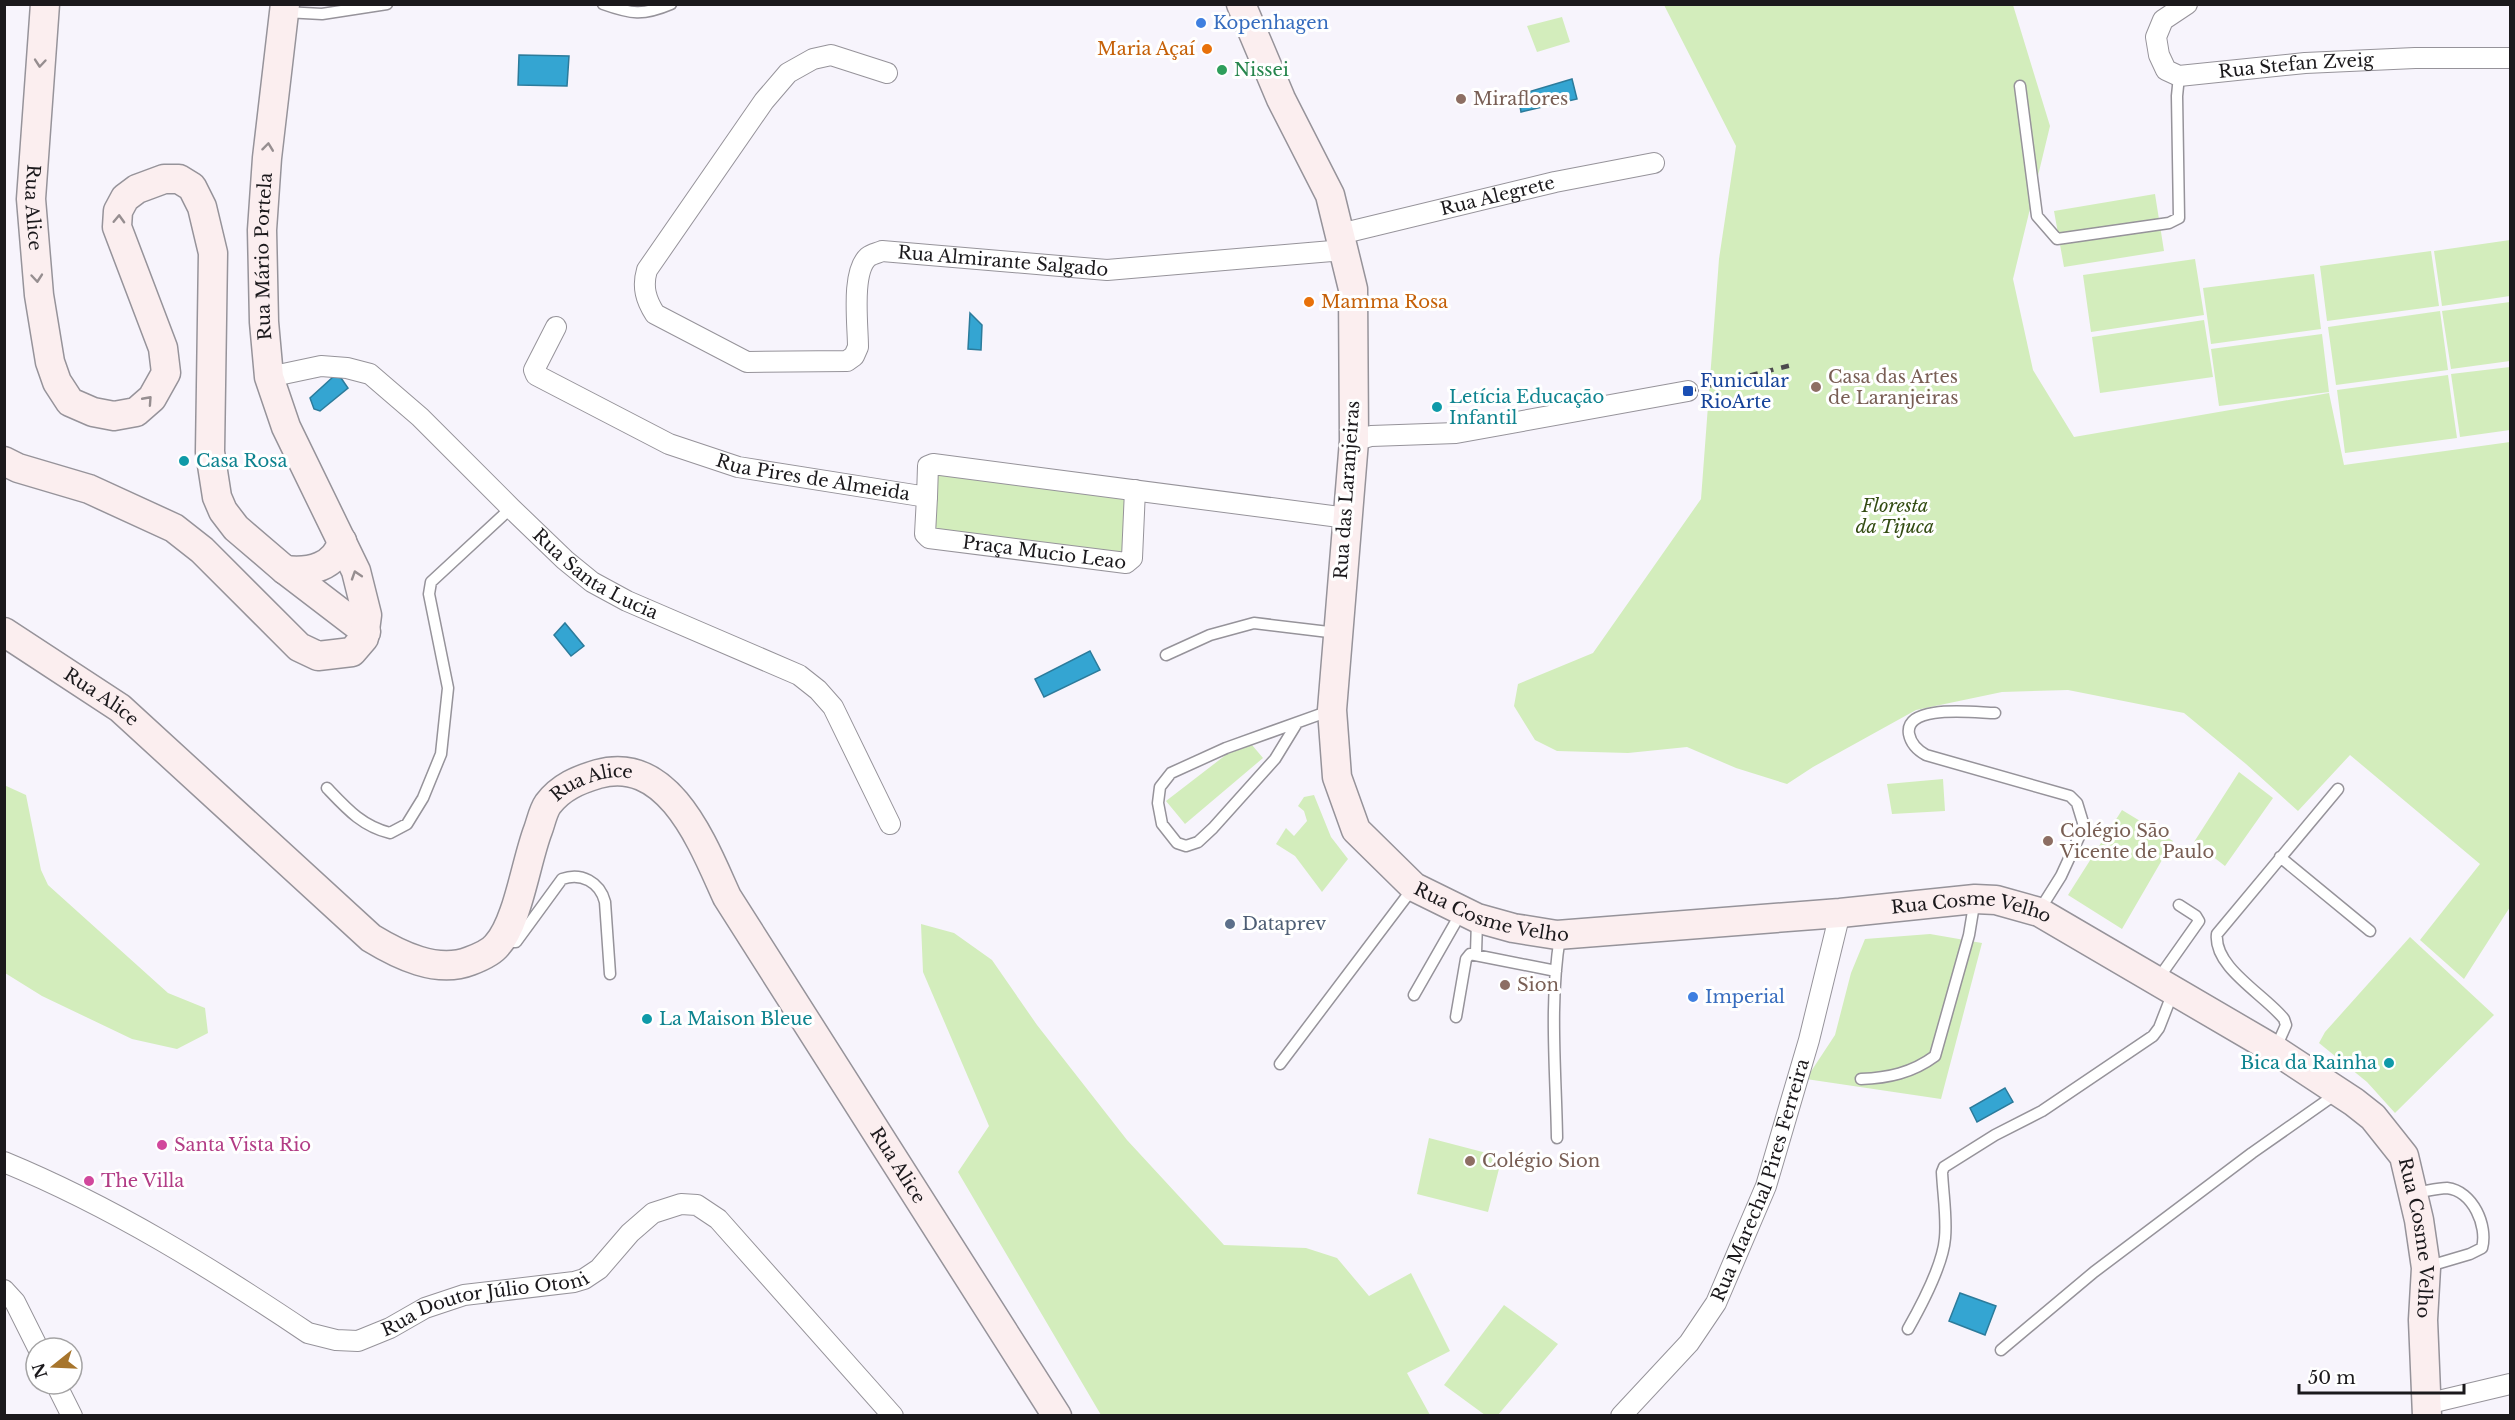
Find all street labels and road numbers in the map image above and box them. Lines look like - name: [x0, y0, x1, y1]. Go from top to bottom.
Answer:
- street label: Rua Stefan Zveig: [2217, 49, 2375, 83]
- street label: Rua Alice: [20, 164, 46, 251]
- street label: Rua Alegrete: [1438, 171, 1557, 220]
- street label: Rua Mário Portela: [251, 172, 277, 341]
- street label: Rua Almirante Salgado: [897, 241, 1109, 281]
- street label: Rua das Laranjeiras: [1330, 400, 1364, 580]
- street label: Rua Pires de Almeida: [713, 449, 912, 505]
- street label: Rua Santa Lucia: [528, 524, 661, 624]
- street label: Praça Mucio Leao: [961, 531, 1128, 574]
- street label: Rua Alice: [60, 663, 143, 731]
- street label: Rua Alice: [546, 760, 634, 806]
- street label: Rua Cosme Velho: [1410, 878, 1570, 946]
- street label: Rua Cosme Velho: [1890, 888, 2055, 928]
- street label: Rua Marechal Pires Ferreira: [1707, 1056, 1814, 1305]
- street label: Rua Alice: [865, 1123, 930, 1208]
- street label: Rua Cosme Velho: [2394, 1155, 2437, 1319]
- street label: Rua Doutor Júlio Otoni: [378, 1268, 593, 1341]

